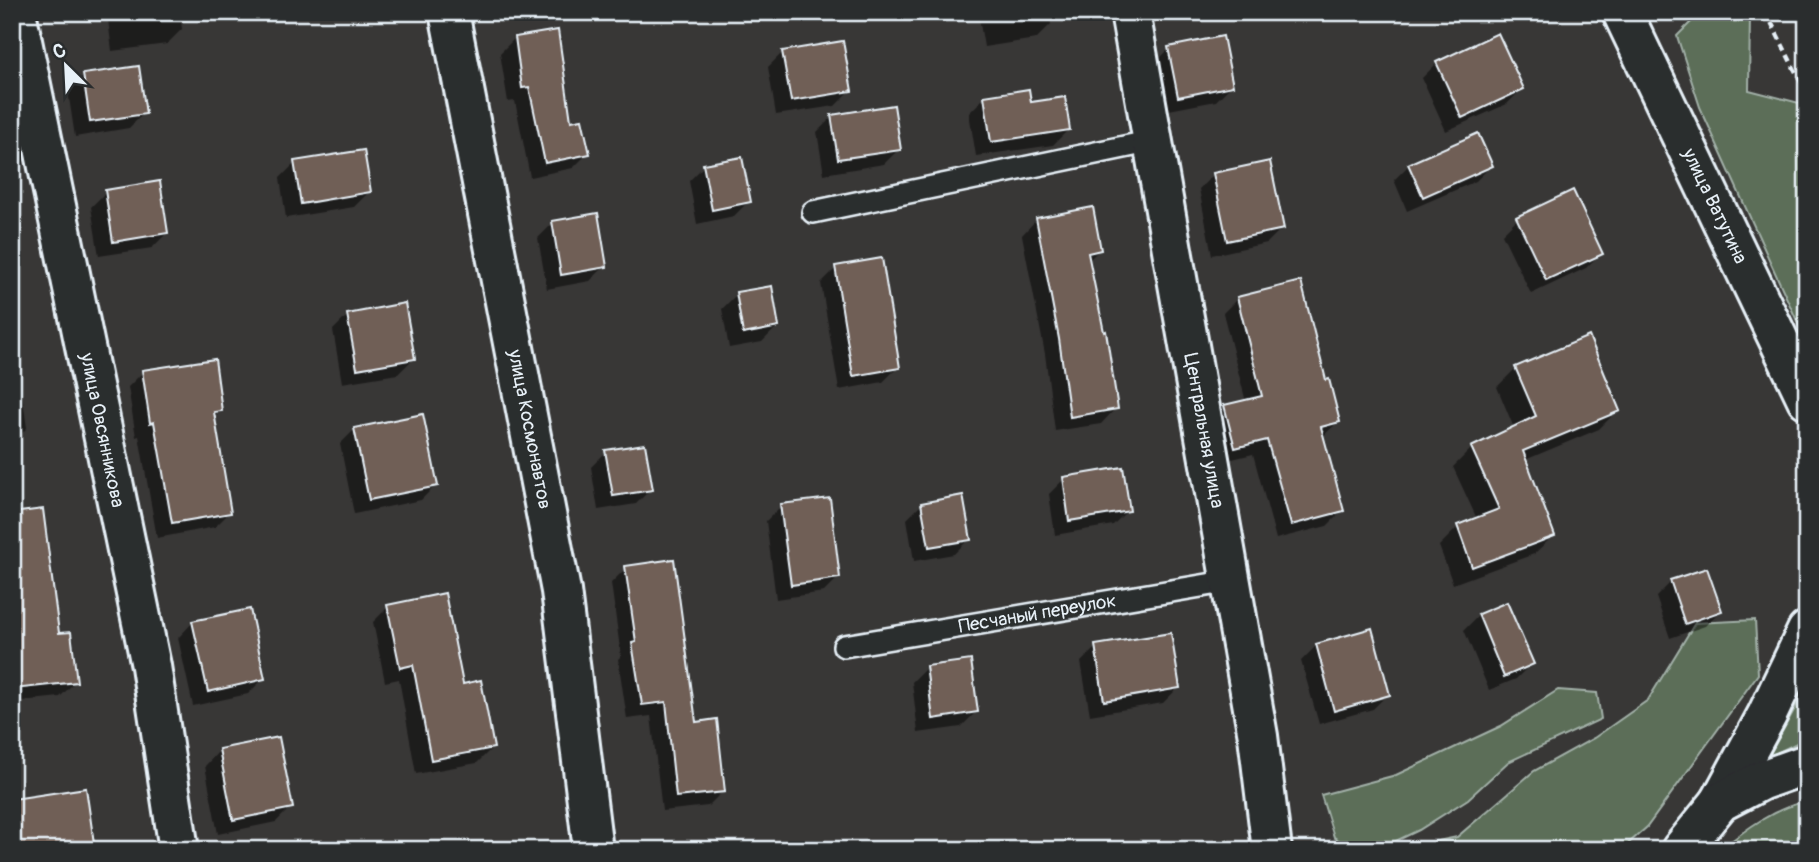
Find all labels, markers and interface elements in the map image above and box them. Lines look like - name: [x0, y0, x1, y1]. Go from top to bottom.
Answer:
- north arrow: [32, 32, 102, 102]
- text: С: [49, 38, 70, 65]
- street label: улица Ватутина: [1676, 143, 1753, 268]
- street label: улица Космонавтов: [502, 347, 557, 511]
- street label: улица Овсянникова: [74, 350, 130, 510]
- street label: Центральная улица: [1178, 351, 1230, 510]
- street label: Песчаный переулок: [957, 588, 1118, 639]

